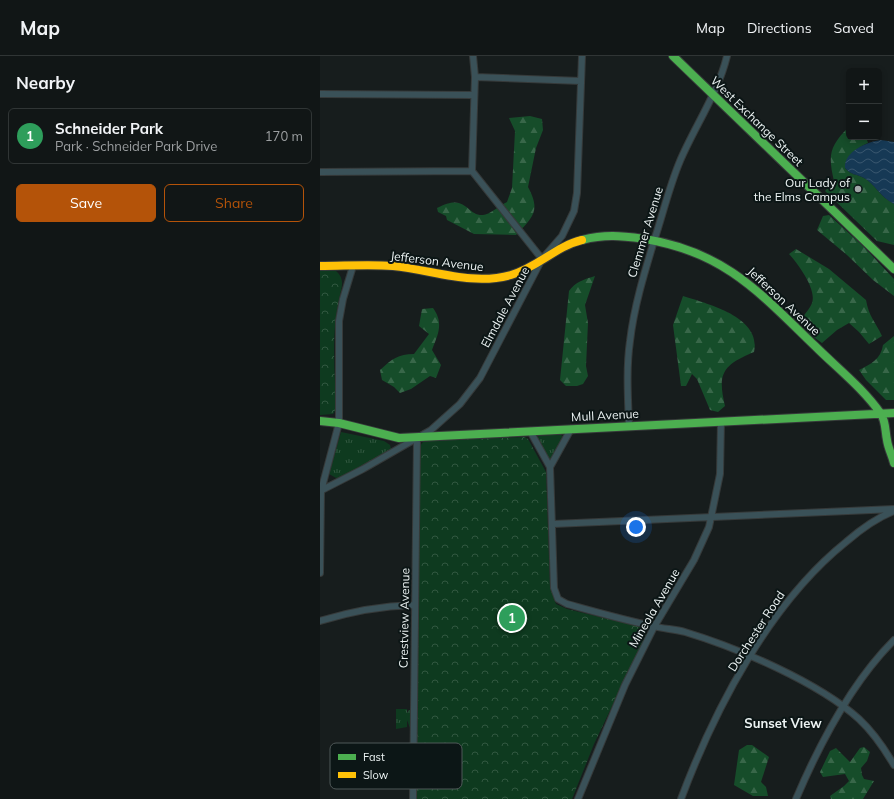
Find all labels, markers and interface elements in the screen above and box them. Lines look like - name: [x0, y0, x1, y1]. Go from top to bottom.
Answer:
- text: Map: [20, 16, 60, 40]
- text: Map: [696, 19, 725, 37]
- text: Directions: [747, 19, 812, 37]
- text: Saved: [834, 19, 874, 37]
- map controls: [846, 68, 882, 140]
- button: +: [846, 68, 882, 104]
- text: Nearby: [16, 72, 75, 93]
- street label: West Exchange Street: [708, 73, 806, 169]
- button: −: [846, 104, 882, 140]
- text: Schneider Park: [55, 119, 163, 138]
- text: 1: [26, 128, 34, 144]
- text: 170 m: [265, 128, 303, 144]
- text: Park · Schneider Park Drive: [55, 138, 217, 154]
- place label: Our Lady of the Elms Campus: [754, 175, 851, 204]
- button: Save: [16, 184, 156, 222]
- button: Share: [164, 184, 304, 222]
- marker: Our Lady of the Elms Campus: [853, 184, 863, 194]
- street label: Clemmer Avenue: [624, 185, 666, 279]
- street label: Jefferson Avenue: [390, 248, 484, 274]
- street label: Elmdale Avenue: [477, 264, 533, 350]
- street label: Jefferson Avenue: [745, 264, 823, 338]
- street label: Mull Avenue: [571, 406, 639, 424]
- your location: [626, 517, 646, 537]
- street label: Mineola Avenue: [625, 566, 683, 650]
- street label: Crestview Avenue: [396, 568, 412, 668]
- street label: Dorchester Road: [724, 588, 788, 674]
- pin: 1: [499, 603, 525, 633]
- district label: Sunset View: [744, 715, 822, 731]
- legend: [330, 743, 462, 789]
- text: Fast: [363, 750, 385, 764]
- text: Slow: [363, 768, 389, 782]

